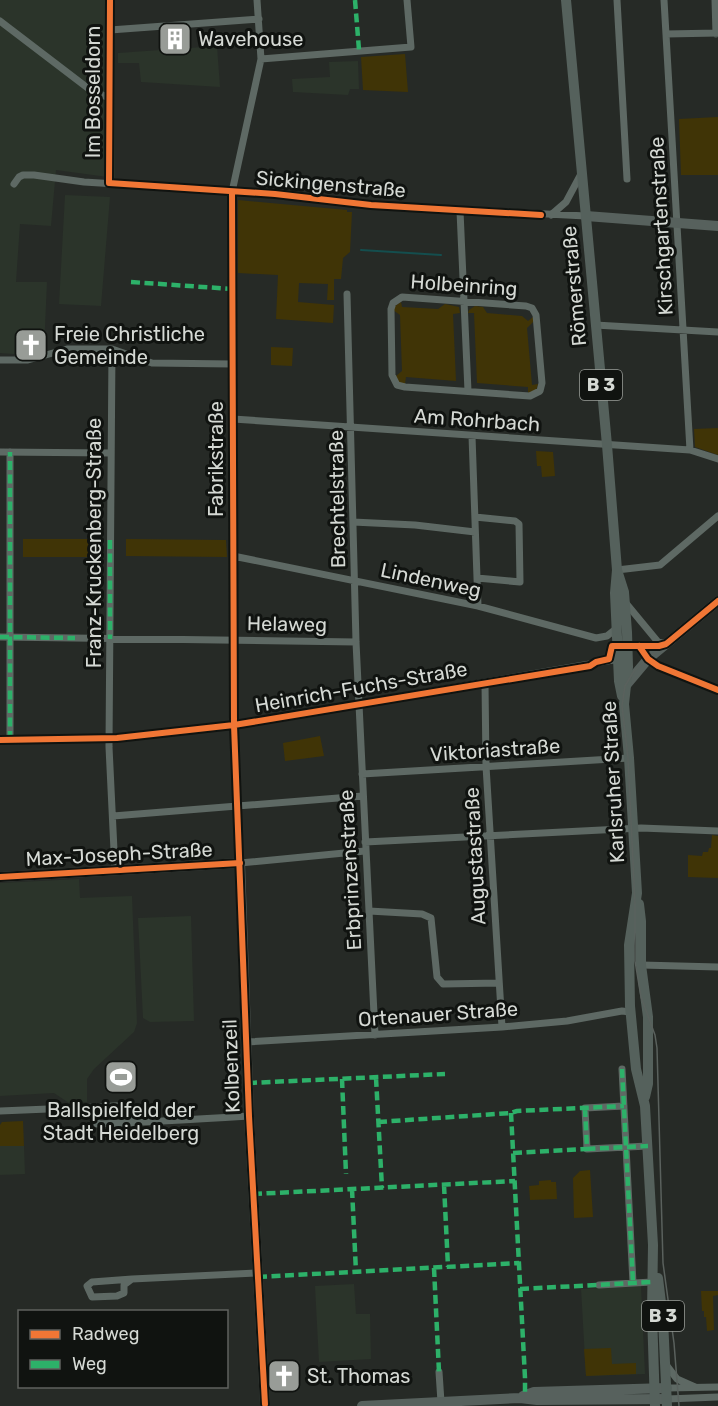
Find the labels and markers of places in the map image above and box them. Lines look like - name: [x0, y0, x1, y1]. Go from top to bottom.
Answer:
- building icon: Wavehouse: [157, 21, 193, 57]
- place label: Wavehouse: [198, 27, 303, 51]
- place label: Freie Christliche Gemeinde: [54, 322, 205, 369]
- church icon: Freie Christliche Gemeinde: [13, 327, 49, 363]
- sports icon: Ballspielfeld der Stadt Heidelberg: [103, 1059, 139, 1095]
- place label: Ballspielfeld der Stadt Heidelberg: [43, 1098, 199, 1145]
- church icon: St. Thomas: [266, 1358, 302, 1394]
- place label: St. Thomas: [307, 1364, 411, 1388]

